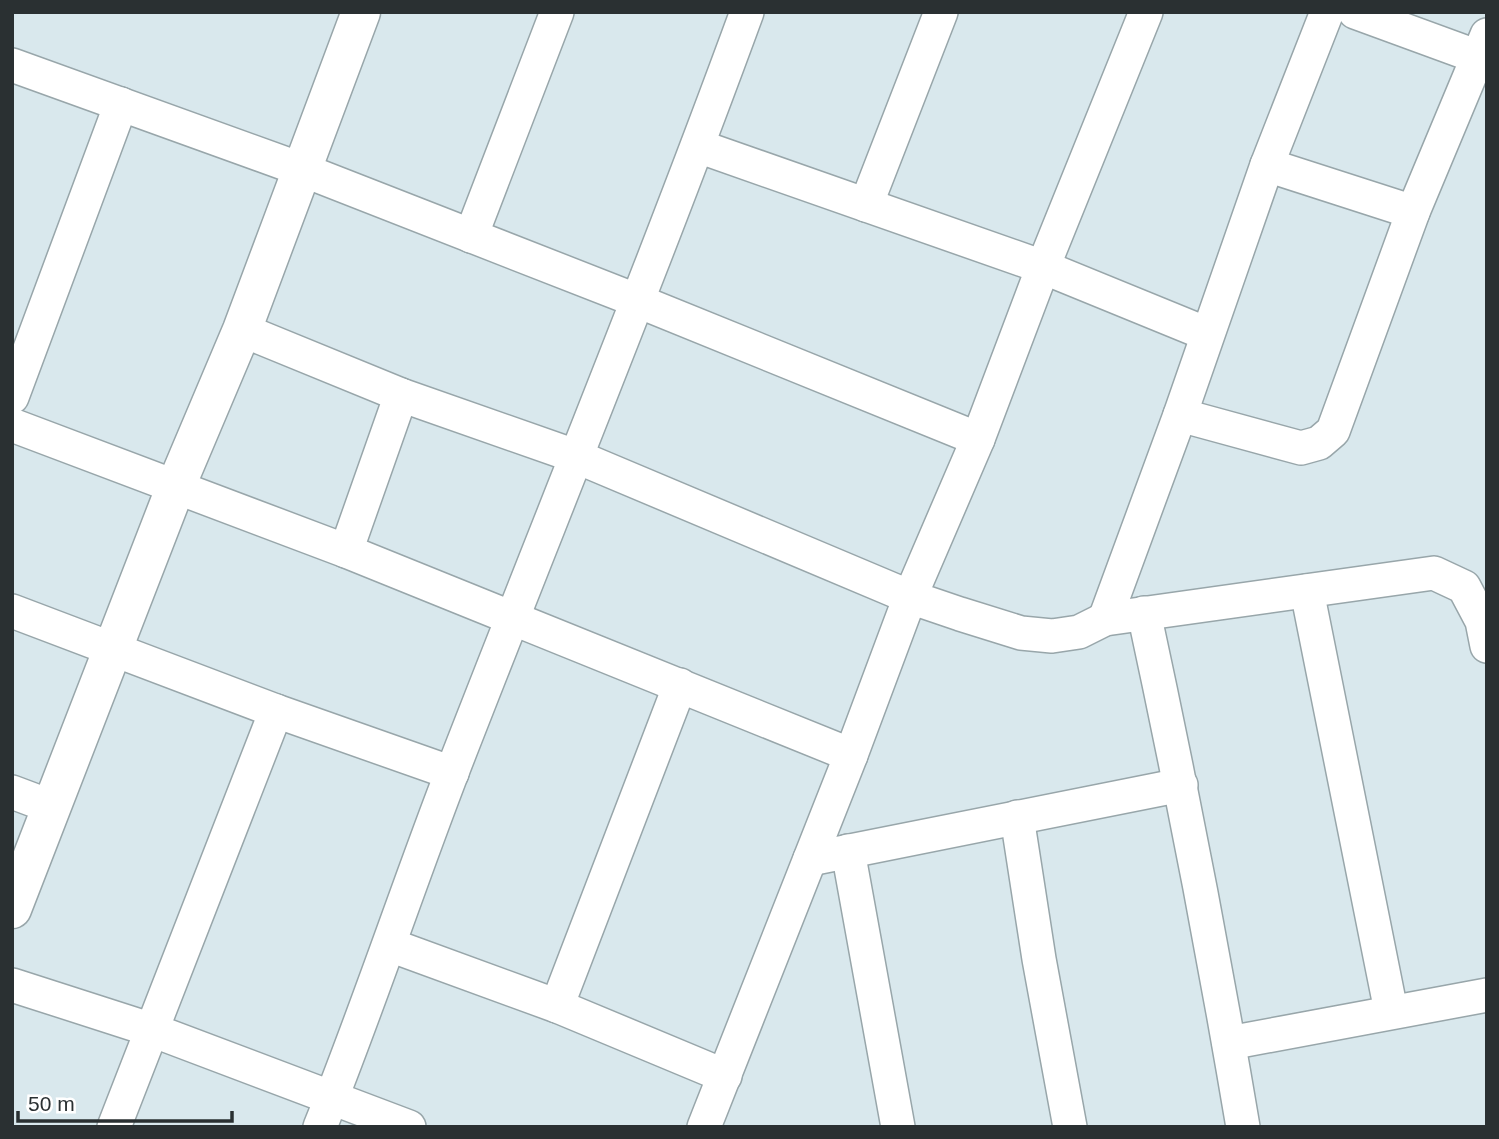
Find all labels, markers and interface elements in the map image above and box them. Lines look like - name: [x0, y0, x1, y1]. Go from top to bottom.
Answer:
- scale bar: [18, 1080, 231, 1124]
- text: 50 m: [28, 1092, 75, 1115]

